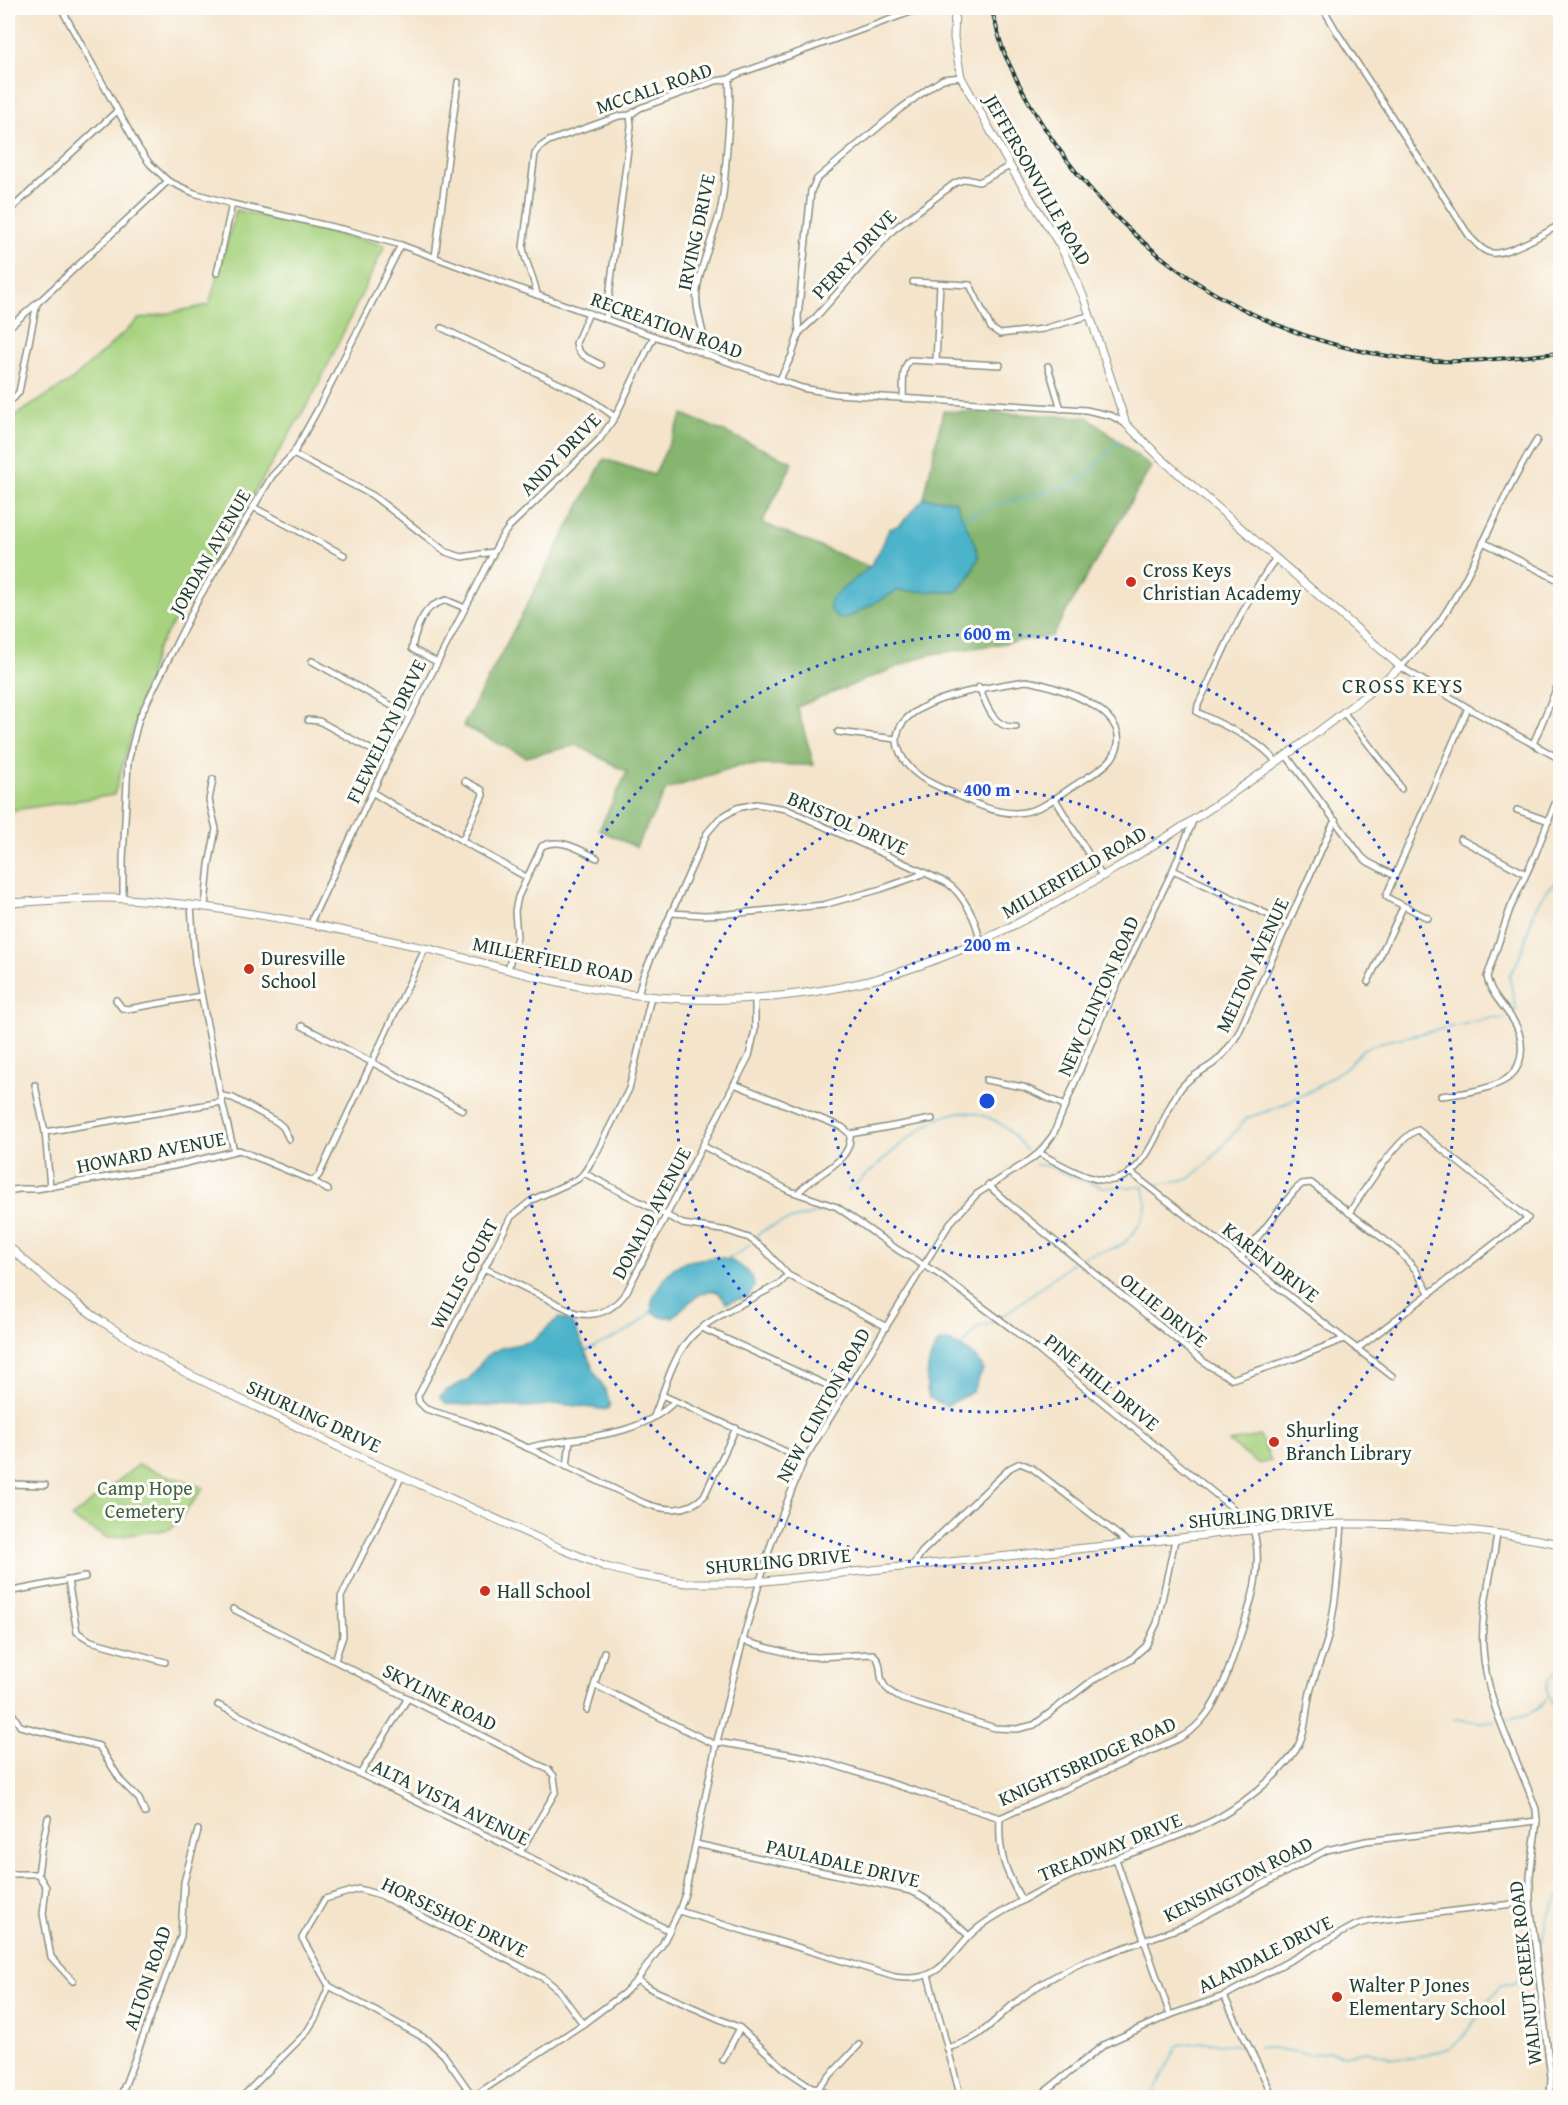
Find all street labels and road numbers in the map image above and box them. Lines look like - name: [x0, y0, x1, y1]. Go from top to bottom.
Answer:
- street label: MCCALL ROAD: [592, 54, 716, 121]
- street label: JEFFERSONVILLE ROAD: [976, 86, 1099, 271]
- street label: IRVING DRIVE: [669, 171, 722, 293]
- street label: PERRY DRIVE: [804, 202, 903, 305]
- street label: RECREATION ROAD: [587, 284, 747, 365]
- street label: ANDY DRIVE: [512, 405, 607, 502]
- street label: JORDAN AVENUE: [160, 483, 257, 623]
- street label: FLEWELLYN DRIVE: [338, 654, 433, 808]
- street label: BRISTOL DRIVE: [783, 783, 913, 862]
- street label: MILLERFIELD ROAD: [996, 818, 1152, 925]
- street label: MELTON AVENUE: [1208, 893, 1296, 1037]
- street label: NEW CLINTON ROAD: [1049, 911, 1146, 1081]
- street label: MILLERFIELD ROAD: [470, 928, 636, 991]
- street label: HOWARD AVENUE: [74, 1123, 228, 1180]
- street label: DONALD AVENUE: [603, 1142, 698, 1284]
- street label: WILLIS COURT: [422, 1213, 505, 1334]
- street label: KAREN DRIVE: [1217, 1214, 1326, 1309]
- street label: OLLIE DRIVE: [1114, 1265, 1214, 1354]
- street label: NEW CLINTON ROAD: [768, 1322, 877, 1487]
- street label: PINE HILL DRIVE: [1038, 1326, 1166, 1437]
- street label: SHURLING DRIVE: [242, 1372, 386, 1460]
- street label: SHURLING DRIVE: [1187, 1494, 1335, 1535]
- street label: SHURLING DRIVE: [704, 1540, 852, 1581]
- street label: SKYLINE ROAD: [378, 1655, 502, 1738]
- street label: KNIGHTSBRIDGE ROAD: [993, 1708, 1180, 1813]
- street label: ALTA VISTA AVENUE: [367, 1751, 535, 1852]
- street label: TREADWAY DRIVE: [1034, 1805, 1186, 1888]
- street label: KENSINGTON ROAD: [1158, 1828, 1317, 1929]
- street label: PAULADALE DRIVE: [763, 1831, 923, 1894]
- street label: HORSESHOE DRIVE: [377, 1869, 533, 1965]
- street label: WALNUT CREEK ROAD: [1500, 1879, 1549, 2067]
- street label: ALANDALE DRIVE: [1192, 1907, 1337, 2000]
- street label: ALTON ROAD: [115, 1922, 178, 2034]

